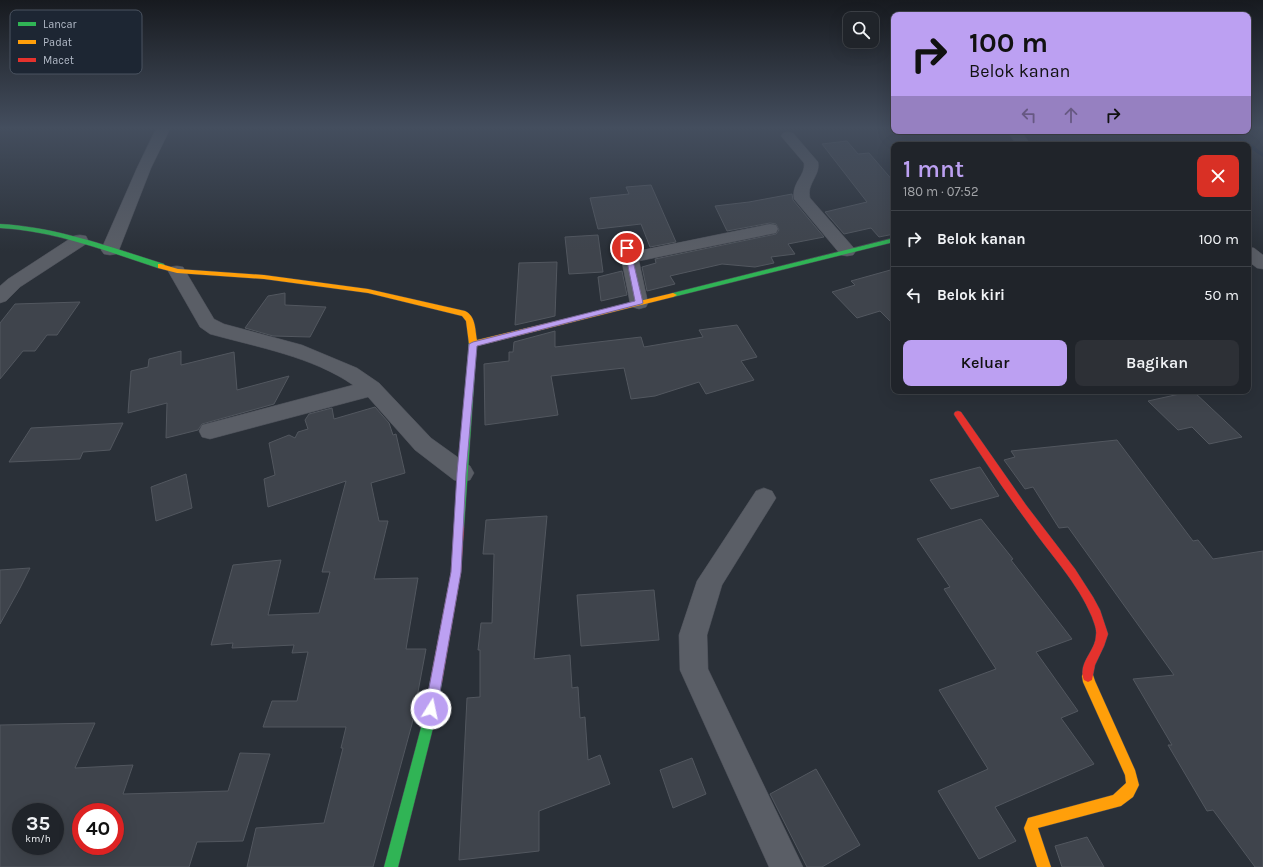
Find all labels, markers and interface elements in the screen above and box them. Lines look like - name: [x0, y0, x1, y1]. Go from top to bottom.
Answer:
- legend: [10, 10, 142, 74]
- map controls: [843, 12, 879, 48]
- button: search: [843, 12, 879, 48]
- text: Lancar: [43, 18, 77, 31]
- text: 100 m: [969, 26, 1048, 59]
- icon: right: [903, 28, 955, 80]
- text: Padat: [43, 36, 72, 49]
- text: Macet: [43, 54, 74, 67]
- text: Belok kanan: [969, 60, 1070, 82]
- icon: left: [1018, 104, 1040, 126]
- icon: ahead: [1060, 104, 1082, 126]
- icon: right: [1102, 104, 1124, 126]
- text: 1 mnt: [903, 155, 964, 183]
- button: close: [1197, 155, 1239, 197]
- text: 180 m · 07:52: [903, 184, 978, 199]
- icon: right: [903, 228, 925, 250]
- text: Belok kanan: [937, 230, 1026, 248]
- text: 100 m: [1199, 230, 1239, 248]
- pin: [610, 231, 644, 265]
- icon: arrive: [616, 237, 638, 259]
- icon: left: [903, 284, 925, 306]
- text: Belok kiri: [937, 286, 1005, 304]
- text: 50 m: [1204, 286, 1239, 304]
- button: Keluar: [903, 340, 1067, 386]
- button: Bagikan: [1075, 340, 1239, 386]
- position arrow: [410, 688, 452, 730]
- speed limit sign: 40: [72, 803, 124, 855]
- text: 35: [26, 812, 50, 835]
- text: km/h: [25, 833, 51, 845]

